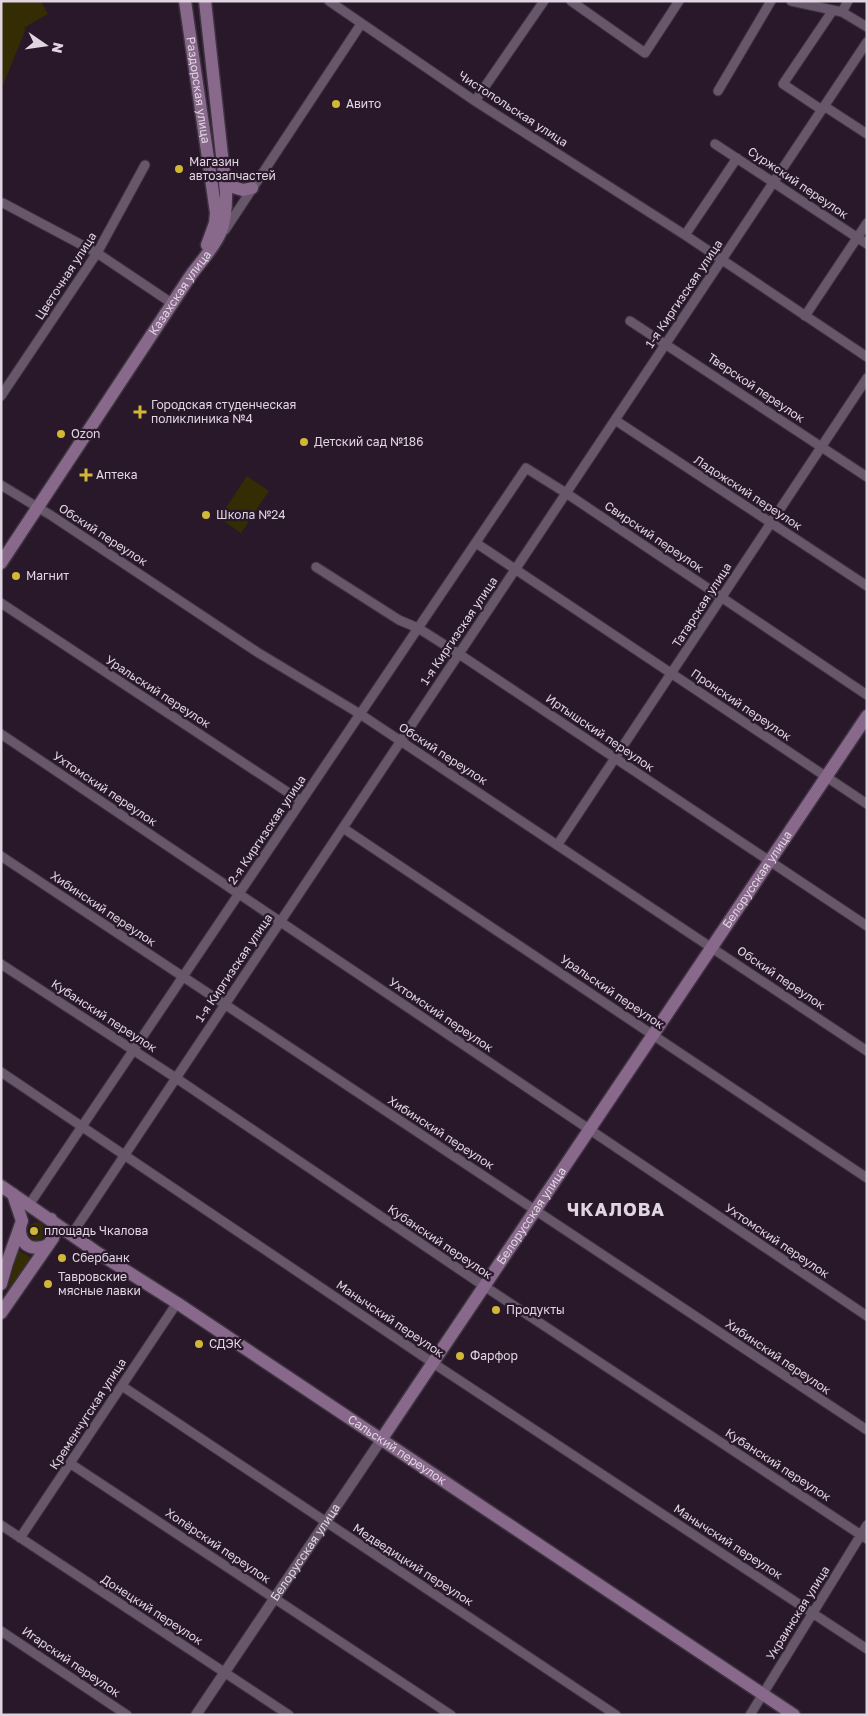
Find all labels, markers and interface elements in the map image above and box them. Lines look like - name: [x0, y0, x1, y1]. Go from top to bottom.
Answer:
- north arrow: [20, 20, 70, 70]
- street label: Раздорская улица: [183, 35, 214, 144]
- text: N: [49, 41, 68, 55]
- street label: Чистопольская улица: [456, 68, 571, 150]
- place label: Авито: [346, 96, 381, 111]
- marker: Авито: [330, 98, 342, 110]
- street label: Суржский переулок: [745, 143, 852, 222]
- place label: Магазин автозапчастей: [189, 154, 276, 183]
- marker: Магазин автозапчастей: [173, 163, 185, 175]
- street label: Цветочная улица: [32, 229, 100, 322]
- street label: 1-я Киргизская улица: [642, 237, 725, 351]
- street label: Казахская улица: [145, 247, 214, 338]
- street label: Тверской переулок: [705, 349, 808, 426]
- place label: Городская студенческая поликлиника №4: [151, 397, 296, 426]
- marker: Городская студенческая поликлиника №4: [133, 405, 147, 419]
- place label: Ozon: [71, 426, 100, 441]
- marker: Ozon: [55, 428, 67, 440]
- place label: Детский сад №186: [314, 434, 423, 449]
- marker: Детский сад №186: [298, 436, 310, 448]
- street label: Ладожский переулок: [691, 452, 805, 533]
- place label: Аптека: [96, 467, 138, 482]
- marker: Аптека: [80, 469, 92, 481]
- street label: Свирский переулок: [602, 498, 707, 575]
- street label: Обский переулок: [56, 500, 151, 569]
- place label: Школа №24: [216, 507, 286, 522]
- marker: Школа №24: [200, 509, 212, 521]
- street label: Татарская улица: [669, 560, 735, 650]
- place label: Магнит: [26, 568, 69, 583]
- marker: Магнит: [10, 570, 22, 582]
- street label: 1-я Киргизская улица: [417, 574, 500, 688]
- street label: Уральский переулок: [103, 652, 214, 731]
- street label: Пронский переулок: [688, 665, 794, 744]
- street label: Иртышский переулок: [543, 691, 657, 775]
- street label: Обский переулок: [396, 719, 491, 788]
- street label: Ухтомский переулок: [50, 748, 161, 829]
- street label: 2-я Киргизская улица: [224, 772, 309, 887]
- street label: Белорусская улица: [719, 828, 795, 931]
- street label: Хибинский переулок: [48, 868, 159, 950]
- street label: 1-я Киргизская улица: [192, 911, 275, 1025]
- street label: Обский переулок: [734, 943, 828, 1013]
- street label: Уральский переулок: [557, 951, 667, 1032]
- street label: Ухтомский переулок: [386, 974, 497, 1055]
- street label: Кубанский переулок: [49, 976, 160, 1055]
- street label: Хибинский переулок: [385, 1093, 497, 1173]
- street label: Белорусская улица: [493, 1164, 569, 1267]
- district label: ЧКАЛОВА: [567, 1198, 665, 1220]
- street label: Ухтомский переулок: [722, 1200, 833, 1281]
- street label: Кубанский переулок: [385, 1201, 495, 1282]
- place label: площадь Чкалова: [44, 1223, 148, 1238]
- marker: площадь Чкалова: [28, 1225, 40, 1237]
- place label: Сбербанк: [72, 1250, 130, 1265]
- marker: Сбербанк: [56, 1252, 68, 1264]
- place label: Тавровские мясные лавки: [58, 1269, 141, 1298]
- street label: Манычский переулок: [334, 1277, 447, 1360]
- marker: Тавровские мясные лавки: [42, 1278, 54, 1290]
- place label: Продукты: [506, 1302, 565, 1317]
- marker: Продукты: [490, 1304, 502, 1316]
- street label: Хибинский переулок: [723, 1316, 834, 1398]
- place label: СДЭК: [209, 1336, 243, 1351]
- marker: СДЭК: [193, 1338, 205, 1350]
- place label: Фарфор: [470, 1348, 518, 1363]
- marker: Фарфор: [454, 1350, 466, 1362]
- street label: Кременчугская улица: [46, 1355, 129, 1472]
- street label: Сальский переулок: [345, 1411, 450, 1488]
- street label: Кубанский переулок: [723, 1425, 834, 1504]
- street label: Белорусская улица: [267, 1500, 343, 1604]
- street label: Манычский переулок: [671, 1501, 786, 1582]
- street label: Хопёрский переулок: [163, 1505, 274, 1586]
- street label: Медведицкий переулок: [350, 1520, 476, 1609]
- street label: Украинская улица: [763, 1563, 833, 1663]
- street label: Донецкий переулок: [99, 1571, 206, 1648]
- street label: Игарский переулок: [19, 1623, 123, 1700]

